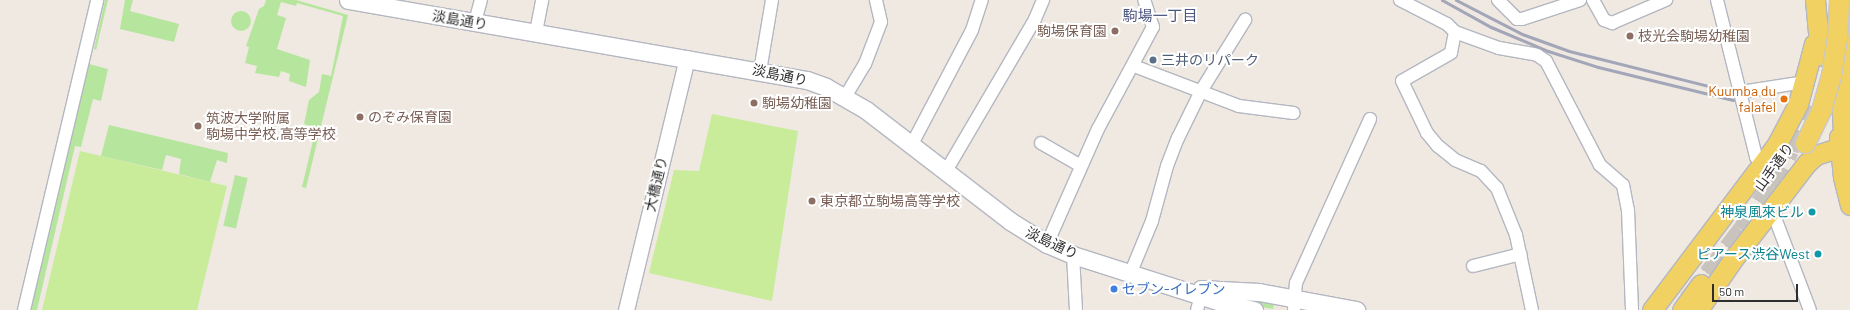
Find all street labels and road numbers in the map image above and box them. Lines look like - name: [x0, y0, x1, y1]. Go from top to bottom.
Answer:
- street label: 淡島通り: [431, 7, 489, 33]
- street label: 淡島通り: [751, 61, 809, 89]
- street label: 山手通り: [1751, 139, 1797, 195]
- street label: 大橋通り: [642, 155, 670, 213]
- street label: 淡島通り: [1023, 224, 1081, 262]

